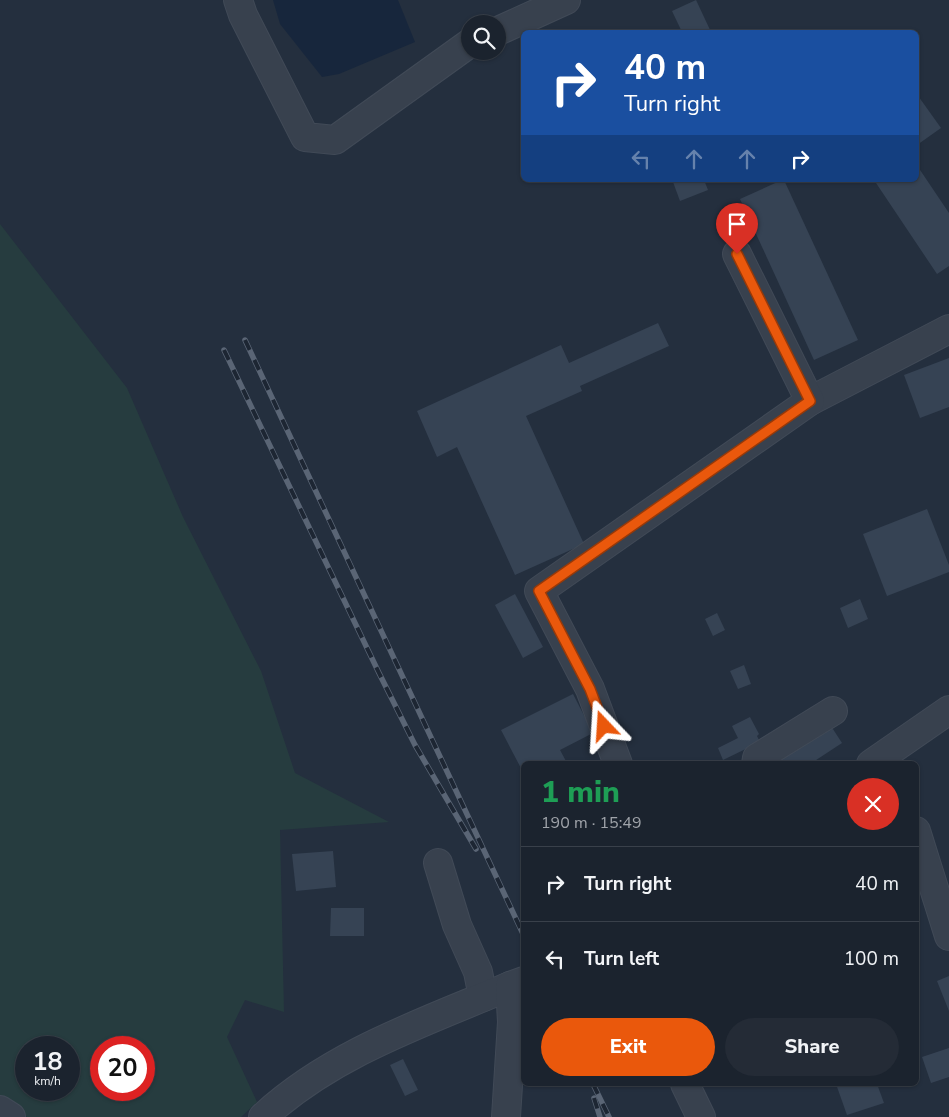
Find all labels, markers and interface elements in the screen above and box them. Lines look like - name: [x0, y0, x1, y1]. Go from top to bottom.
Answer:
- map controls: [461, 15, 506, 60]
- button: search: [461, 15, 506, 60]
- text: 40 m: [624, 44, 706, 91]
- icon: right: [541, 50, 606, 115]
- text: Turn right: [624, 89, 720, 119]
- icon: left: [627, 145, 655, 173]
- icon: ahead: [680, 145, 708, 173]
- icon: ahead: [733, 145, 761, 173]
- icon: right: [786, 145, 814, 173]
- pin: [716, 203, 758, 254]
- icon: arrive: [723, 210, 751, 238]
- position arrow: [577, 699, 629, 751]
- text: 1 min: [541, 772, 620, 813]
- button: close: [847, 778, 899, 830]
- text: 190 m · 15:49: [541, 812, 642, 834]
- icon: right: [541, 870, 569, 898]
- text: Turn right: [584, 871, 671, 897]
- text: 40 m: [855, 871, 899, 897]
- icon: left: [541, 945, 569, 973]
- text: Turn left: [584, 946, 659, 972]
- text: 100 m: [844, 946, 899, 972]
- button: Exit: [541, 1018, 715, 1076]
- button: Share: [725, 1018, 899, 1076]
- speed limit sign: 20: [90, 1036, 155, 1101]
- text: 18: [32, 1045, 63, 1079]
- text: km/h: [34, 1073, 61, 1089]

